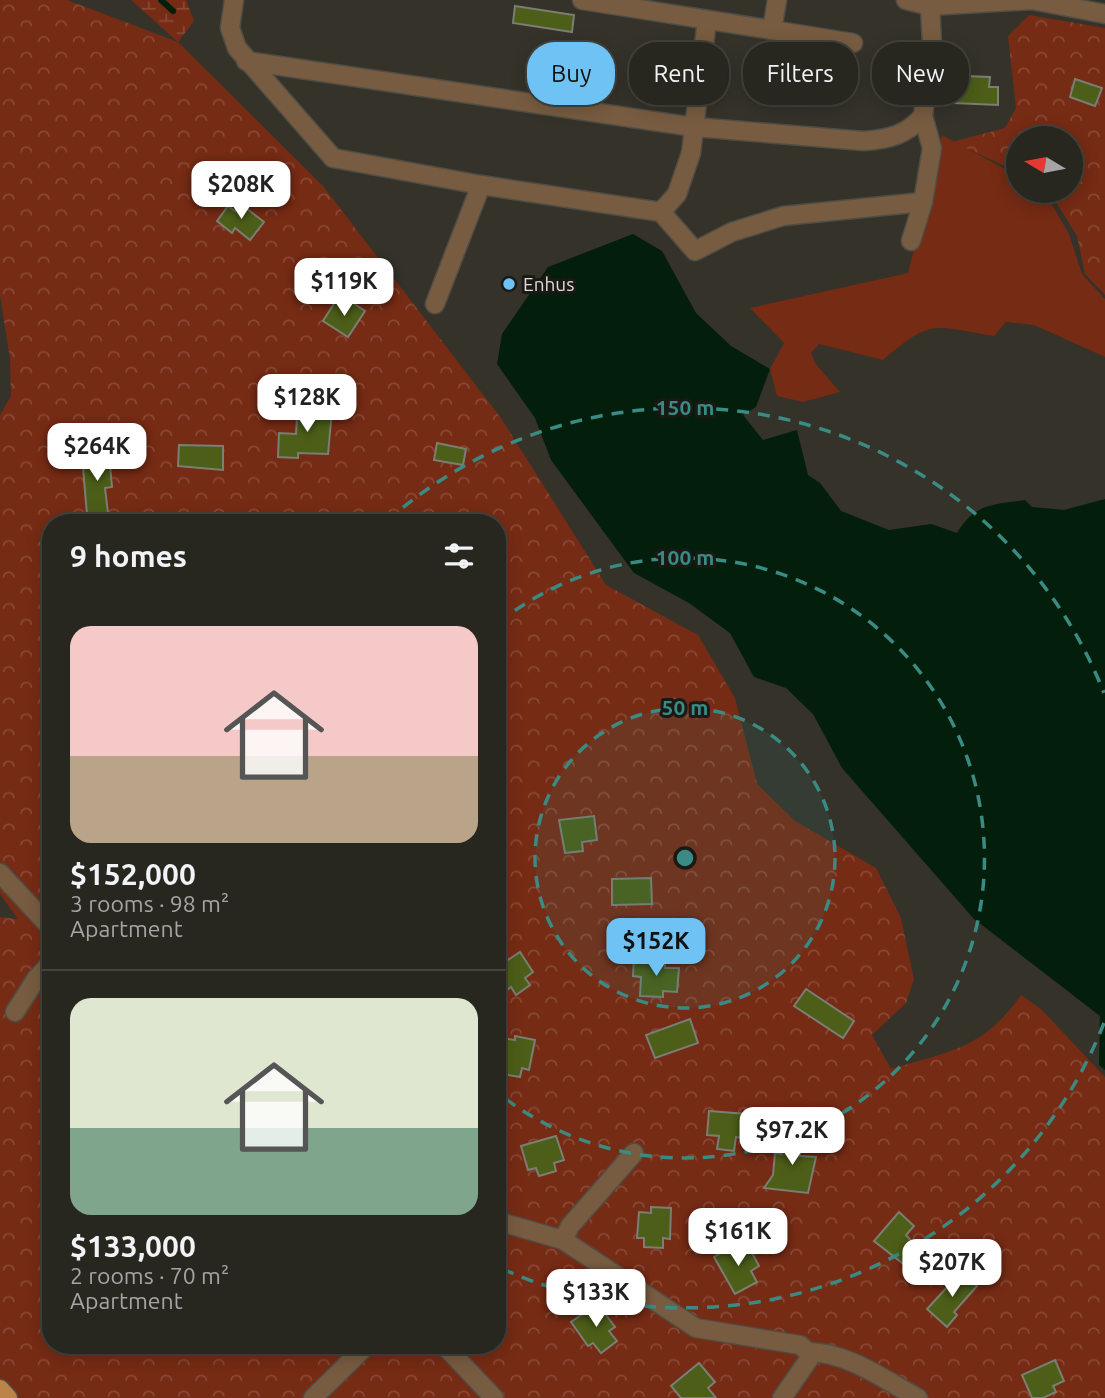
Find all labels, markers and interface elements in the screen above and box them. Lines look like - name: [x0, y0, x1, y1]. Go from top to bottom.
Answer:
- chip: Buy: [527, 42, 615, 105]
- chip: Rent: [629, 42, 729, 105]
- chip: Filters: [743, 42, 858, 105]
- chip: New: [872, 42, 969, 105]
- north arrow: [1006, 126, 1083, 203]
- map controls: [1006, 126, 1083, 203]
- pin: $208K: [192, 162, 290, 221]
- text: $208K: [207, 171, 275, 196]
- pin: $119K: [295, 258, 393, 318]
- text: $119K: [310, 268, 378, 293]
- place label: Enhus: [523, 273, 574, 295]
- marker: Enhus: [501, 276, 517, 292]
- pin: $128K: [258, 374, 356, 434]
- text: $128K: [273, 384, 341, 409]
- text: 150 m: [656, 395, 714, 419]
- pin: $264K: [48, 424, 146, 483]
- text: $264K: [63, 433, 131, 458]
- icon: filters: [440, 537, 478, 575]
- text: 9 homes: [70, 539, 187, 573]
- text: 100 m: [656, 545, 714, 569]
- icon: home: [211, 672, 337, 798]
- text: 50 m: [662, 695, 708, 719]
- centre of rings: [673, 846, 697, 870]
- text: $152,000: [70, 857, 196, 891]
- text: 3 rooms · 98 m²: [70, 891, 229, 916]
- text: Apartment: [70, 916, 183, 941]
- pin: $152K: [607, 918, 705, 978]
- text: $152K: [622, 928, 690, 953]
- icon: home: [211, 1044, 337, 1170]
- pin: $97.2K: [735, 1108, 849, 1167]
- text: $97.2K: [756, 1117, 828, 1142]
- pin: $161K: [689, 1208, 787, 1268]
- text: $161K: [704, 1218, 772, 1243]
- text: $133,000: [70, 1229, 196, 1263]
- pin: $207K: [903, 1240, 1001, 1299]
- text: $207K: [918, 1249, 986, 1274]
- text: 2 rooms · 70 m²: [70, 1263, 229, 1288]
- pin: $133K: [547, 1270, 645, 1329]
- text: $133K: [562, 1279, 630, 1304]
- text: Apartment: [70, 1288, 183, 1313]

